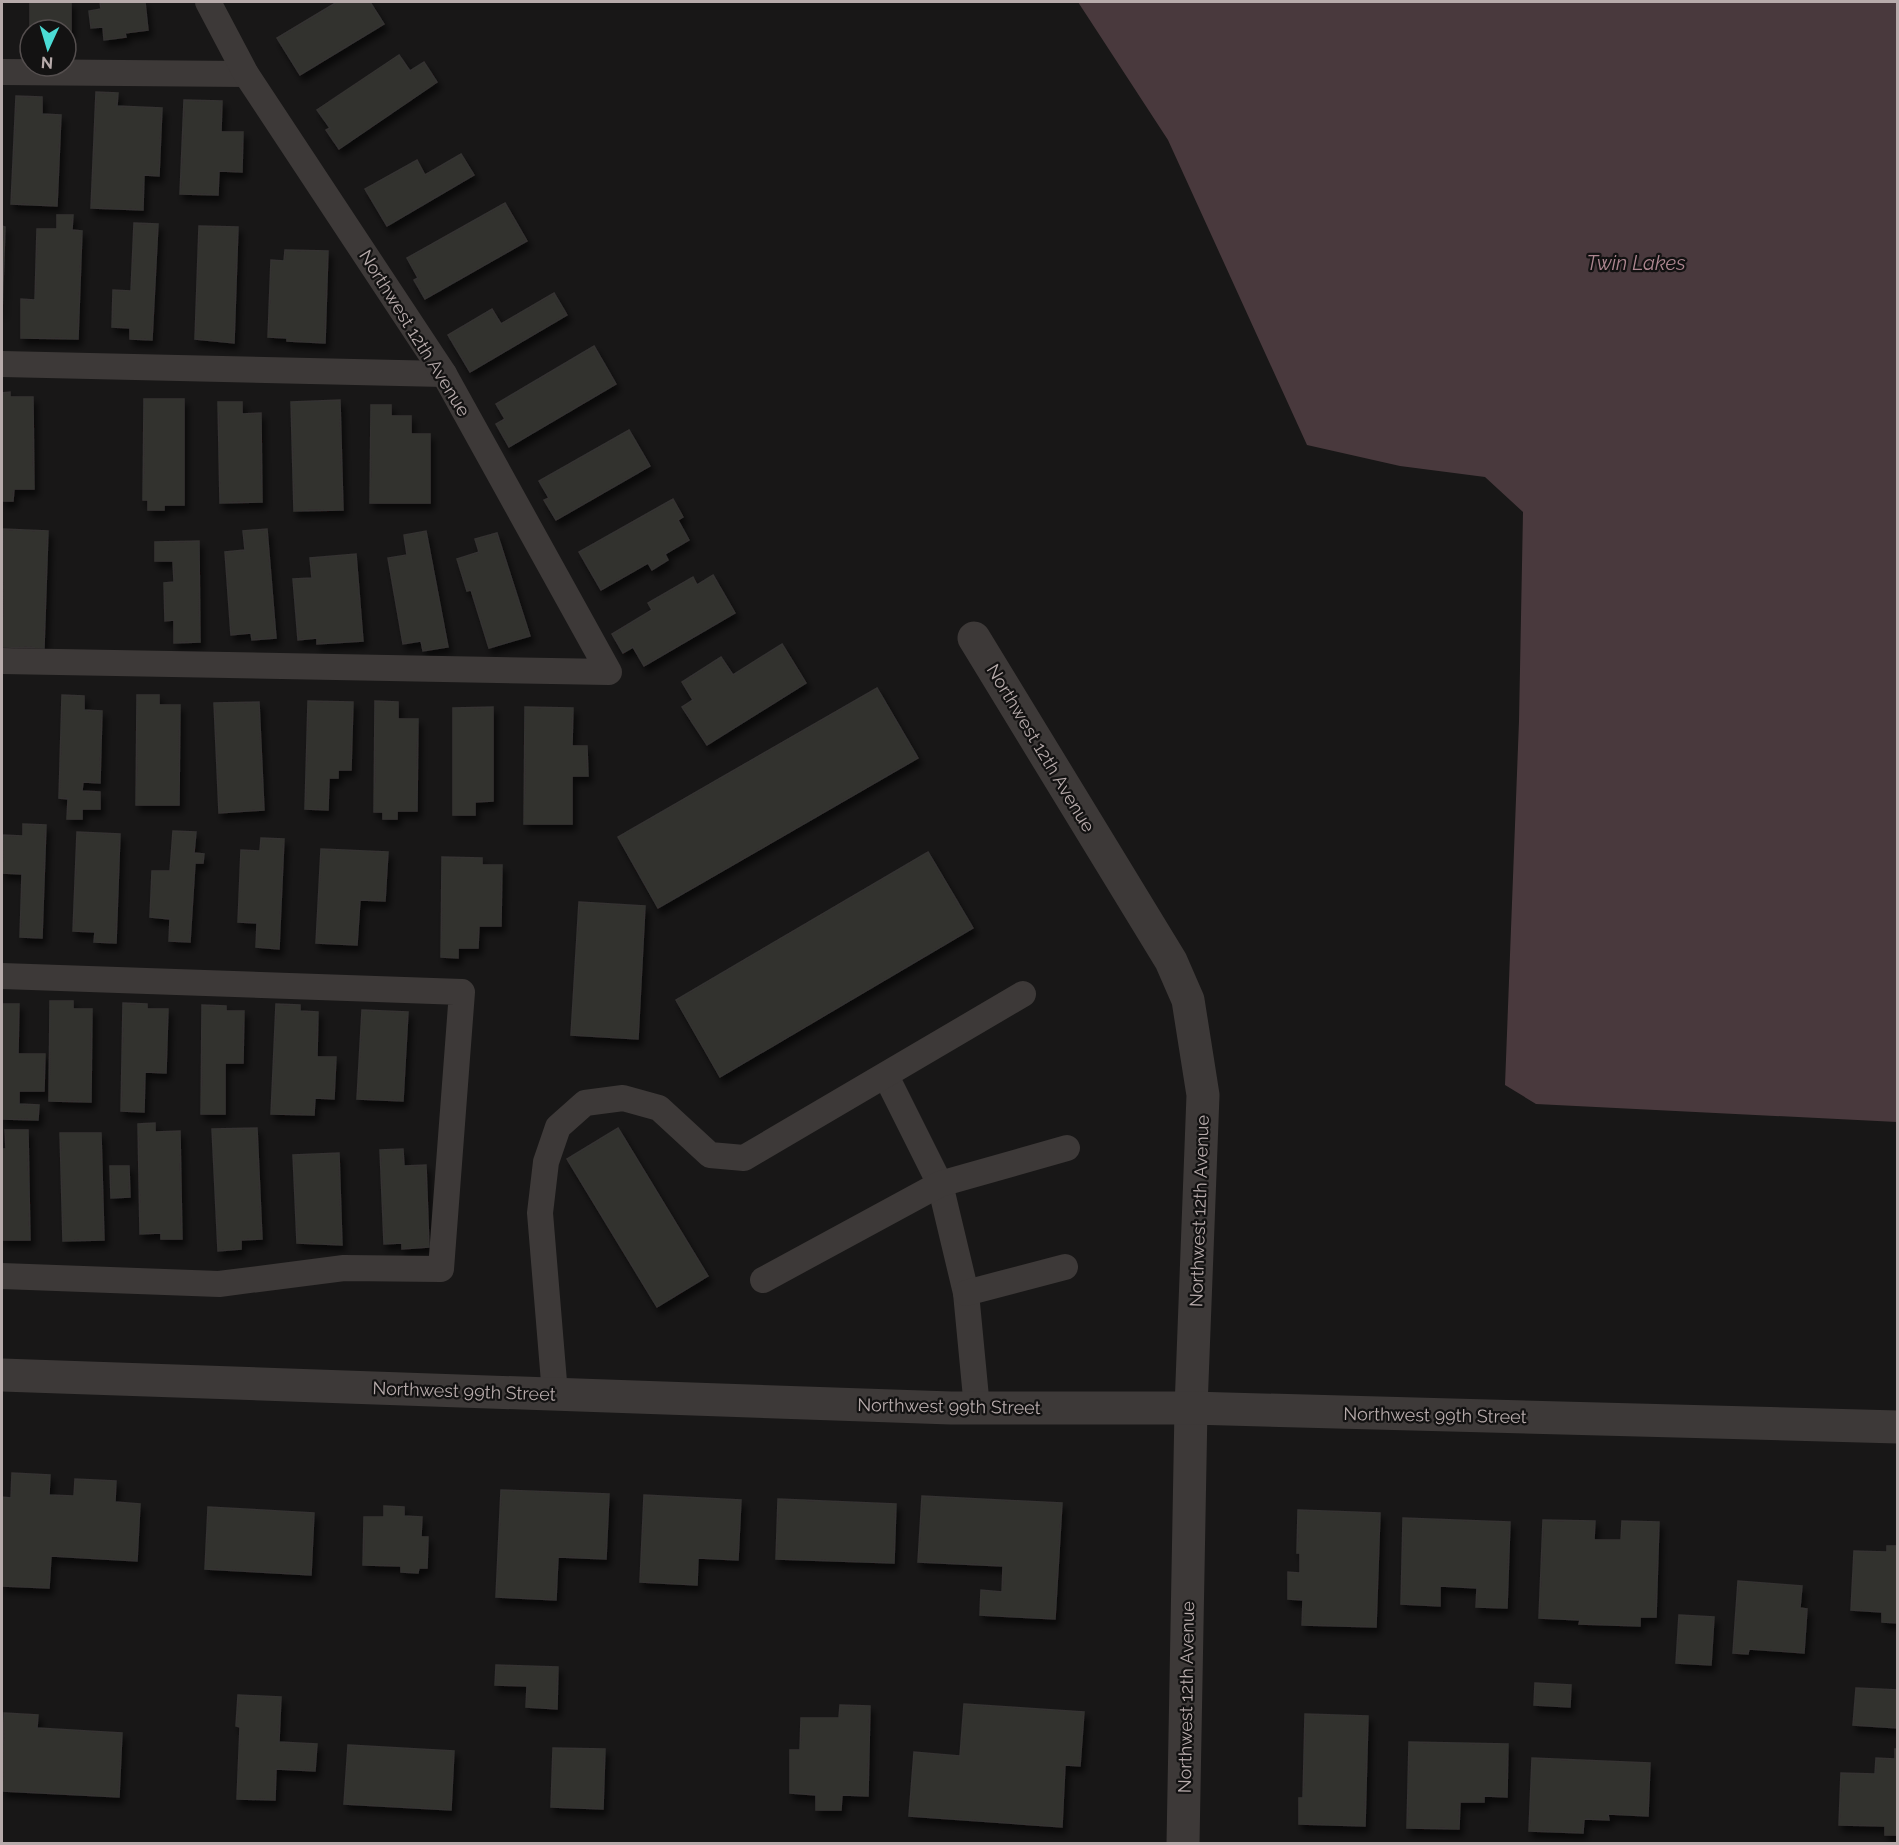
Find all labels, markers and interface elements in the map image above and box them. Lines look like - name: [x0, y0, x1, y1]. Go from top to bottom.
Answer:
- north arrow: [18, 18, 78, 78]
- text: N: [40, 53, 54, 72]
- street label: Northwest 12th Avenue: [355, 246, 475, 420]
- water label: Twin Lakes: [1586, 251, 1686, 275]
- street label: Northwest 12th Avenue: [983, 660, 1100, 836]
- street label: Northwest 12th Avenue: [1185, 1114, 1213, 1307]
- street label: Northwest 99th Street: [372, 1377, 556, 1405]
- street label: Northwest 99th Street: [857, 1394, 1041, 1418]
- street label: Northwest 99th Street: [1343, 1403, 1527, 1427]
- street label: Northwest 12th Avenue: [1174, 1600, 1198, 1793]

